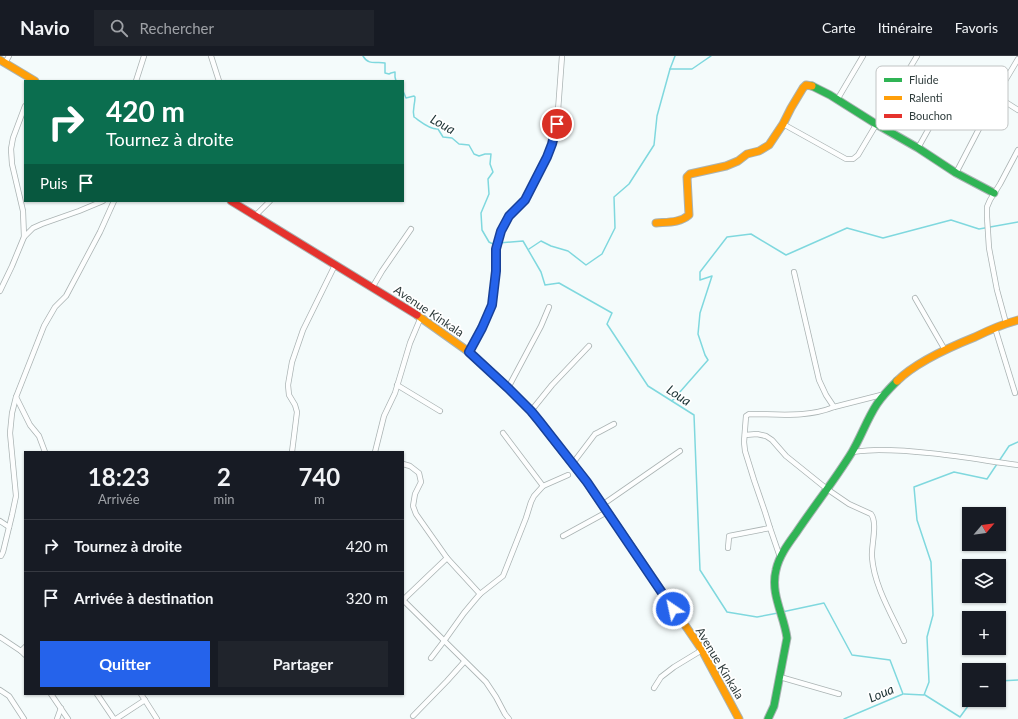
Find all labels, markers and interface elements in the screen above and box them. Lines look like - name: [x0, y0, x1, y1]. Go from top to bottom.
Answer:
- search box: [94, 10, 374, 46]
- text: Navio: [20, 16, 70, 39]
- icon: search: [108, 17, 130, 39]
- text: Rechercher: [140, 19, 214, 37]
- text: Carte: [822, 19, 856, 36]
- text: Itinéraire: [878, 19, 933, 36]
- text: Favoris: [955, 19, 998, 36]
- legend: [876, 66, 1008, 130]
- text: Fluide: [909, 73, 939, 86]
- text: Ralenti: [909, 91, 943, 104]
- text: 420 m: [106, 94, 185, 128]
- icon: right: [40, 96, 92, 148]
- pin: [540, 107, 574, 141]
- text: Bouchon: [909, 109, 952, 122]
- water label: Loua: [428, 111, 459, 137]
- icon: arrive: [546, 113, 568, 135]
- text: Tournez à droite: [106, 128, 234, 150]
- icon: arrive: [75, 172, 97, 194]
- text: Puis: [40, 174, 67, 192]
- street label: Avenue Kinkala: [391, 282, 467, 340]
- water label: Loua: [664, 381, 695, 409]
- text: 18:23: [88, 462, 150, 491]
- text: 2: [217, 462, 231, 491]
- text: 740: [298, 462, 340, 491]
- text: Arrivée: [98, 491, 140, 507]
- text: min: [214, 491, 235, 507]
- text: m: [314, 491, 325, 507]
- north arrow: [962, 507, 1006, 551]
- map controls: [962, 507, 1006, 707]
- icon: right: [40, 535, 62, 557]
- text: Tournez à droite: [74, 537, 182, 555]
- text: 420 m: [346, 537, 388, 555]
- button: layers: [962, 559, 1006, 603]
- icon: arrive: [40, 587, 62, 609]
- position arrow: [652, 588, 694, 630]
- text: Arrivée à destination: [74, 589, 213, 607]
- text: 320 m: [346, 589, 388, 607]
- button: +: [962, 611, 1006, 655]
- street label: Avenue Kinkala: [693, 624, 747, 702]
- button: Quitter: [40, 641, 210, 687]
- button: Partager: [218, 641, 388, 687]
- button: −: [962, 663, 1006, 707]
- water label: Loua: [866, 680, 896, 705]

